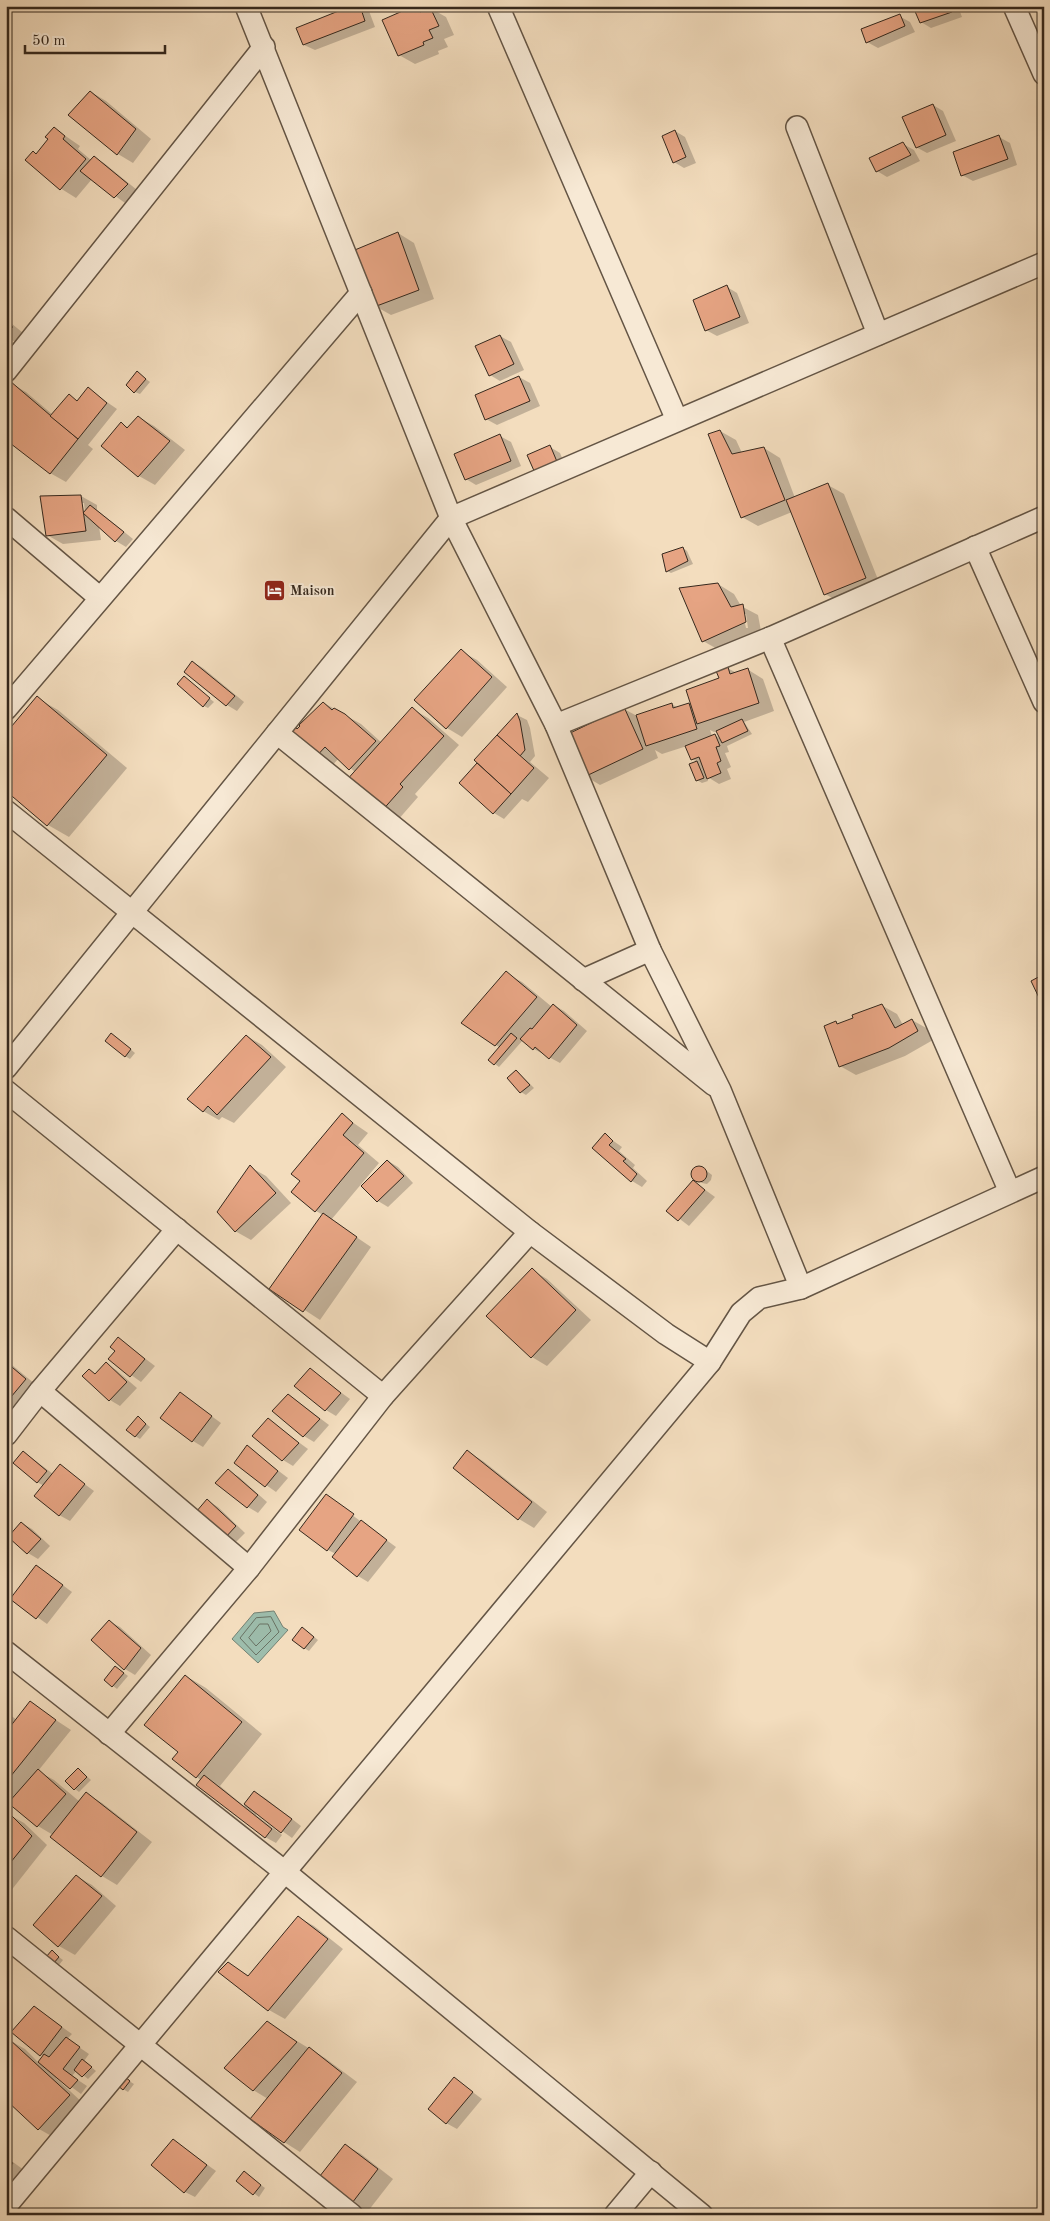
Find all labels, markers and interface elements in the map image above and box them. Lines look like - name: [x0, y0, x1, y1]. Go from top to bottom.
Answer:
- scale bar: [25, 22, 165, 54]
- text: 50 m: [32, 34, 66, 49]
- hotel icon: Maison: [262, 578, 286, 602]
- place label: Maison: [290, 584, 335, 598]

